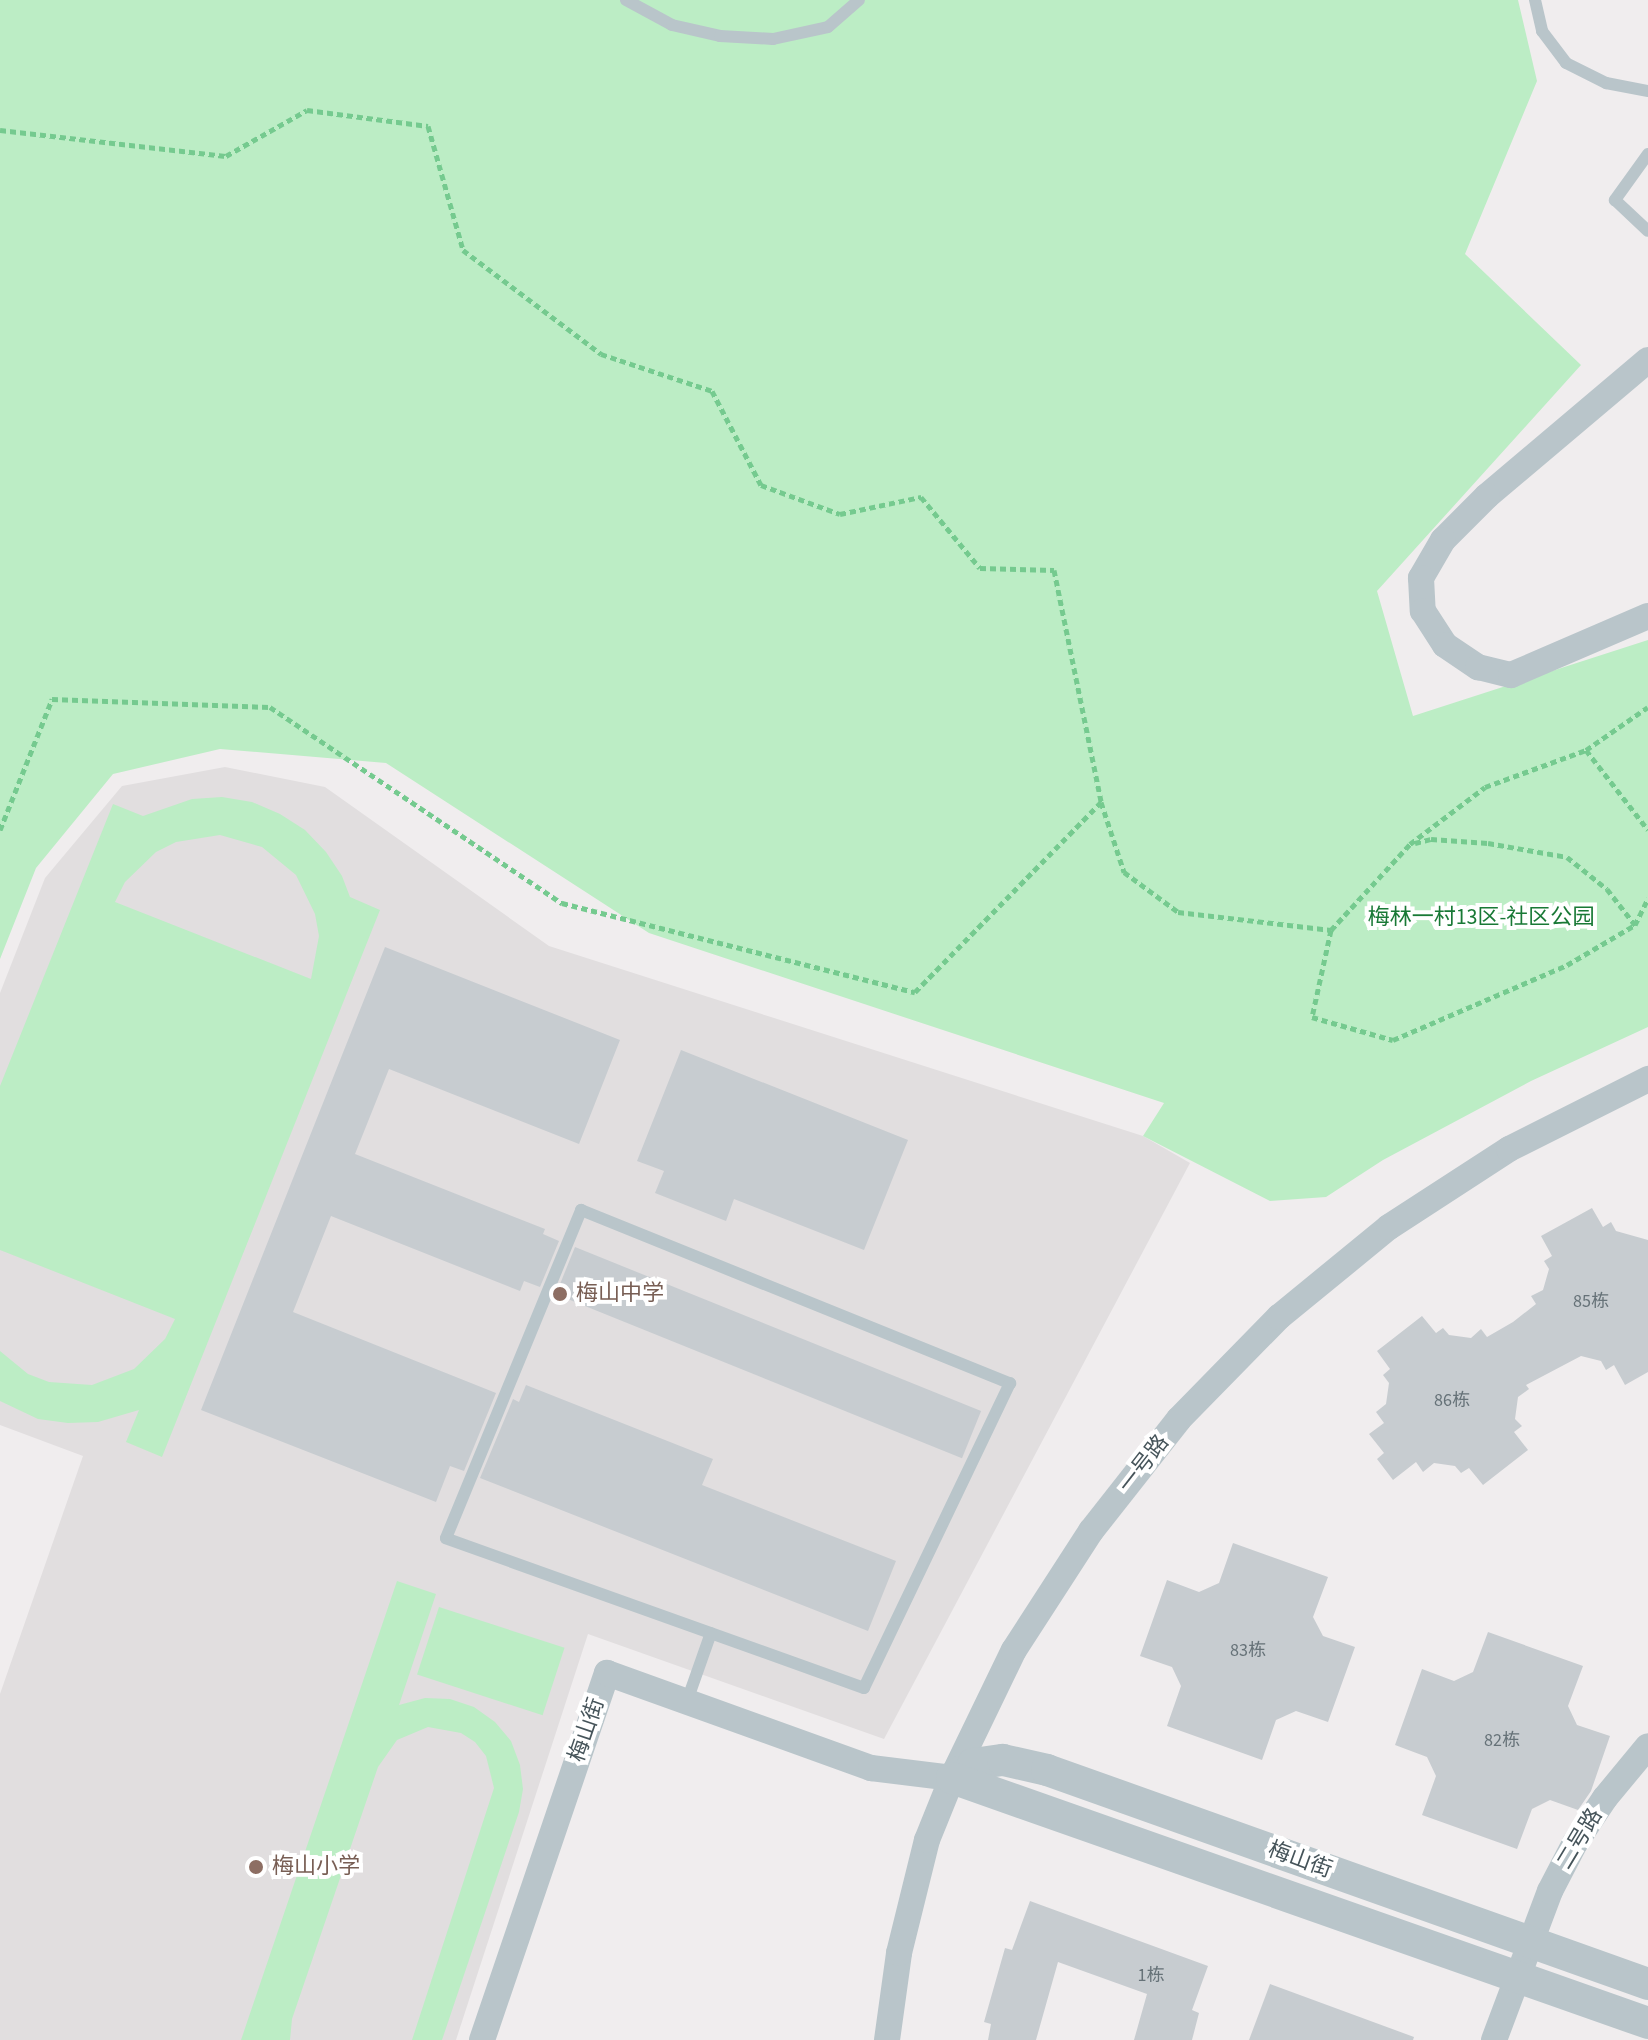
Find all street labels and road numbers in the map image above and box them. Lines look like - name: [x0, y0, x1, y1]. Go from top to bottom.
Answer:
- street label: 一号路: [1113, 1430, 1175, 1498]
- street label: 梅山街: [564, 1695, 610, 1765]
- street label: 二号路: [1552, 1804, 1608, 1874]
- street label: 梅山街: [1264, 1836, 1336, 1884]

